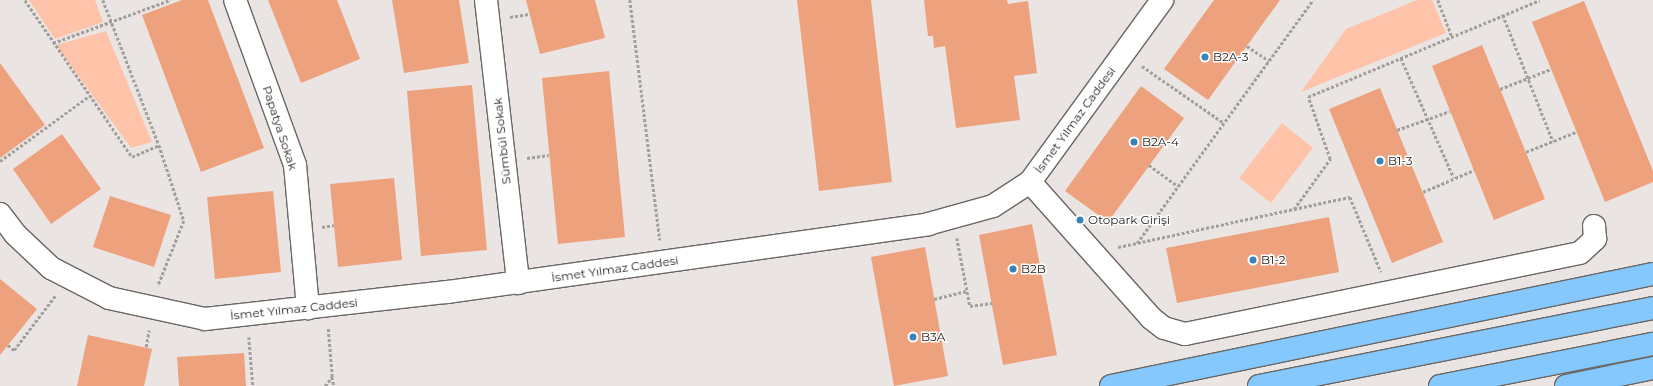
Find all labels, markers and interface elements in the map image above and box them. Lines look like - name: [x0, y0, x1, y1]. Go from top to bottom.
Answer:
- place label: B2A-3: [1213, 50, 1248, 64]
- marker: B2A-3: [1200, 52, 1210, 62]
- street label: İsmet Yılmaz Caddesi: [1031, 64, 1119, 176]
- street label: Papatya Sokak: [260, 84, 300, 172]
- street label: Sümbül Sokak: [490, 97, 514, 185]
- place label: B2A-4: [1142, 135, 1179, 149]
- marker: B2A-4: [1129, 137, 1139, 147]
- place label: B1-3: [1388, 154, 1412, 168]
- marker: B1-3: [1375, 156, 1385, 166]
- place label: Otopark Girişi: [1088, 213, 1170, 227]
- marker: Otopark Girişi: [1075, 215, 1085, 225]
- street label: İsmet Yılmaz Caddesi: [550, 253, 680, 285]
- place label: B1-2: [1261, 253, 1286, 267]
- marker: B1-2: [1248, 255, 1258, 265]
- place label: B2B: [1021, 262, 1046, 276]
- marker: B2B: [1008, 264, 1018, 274]
- street label: İsmet Yılmaz Caddesi: [229, 295, 359, 323]
- place label: B3A: [921, 330, 945, 344]
- marker: B3A: [908, 332, 918, 342]

